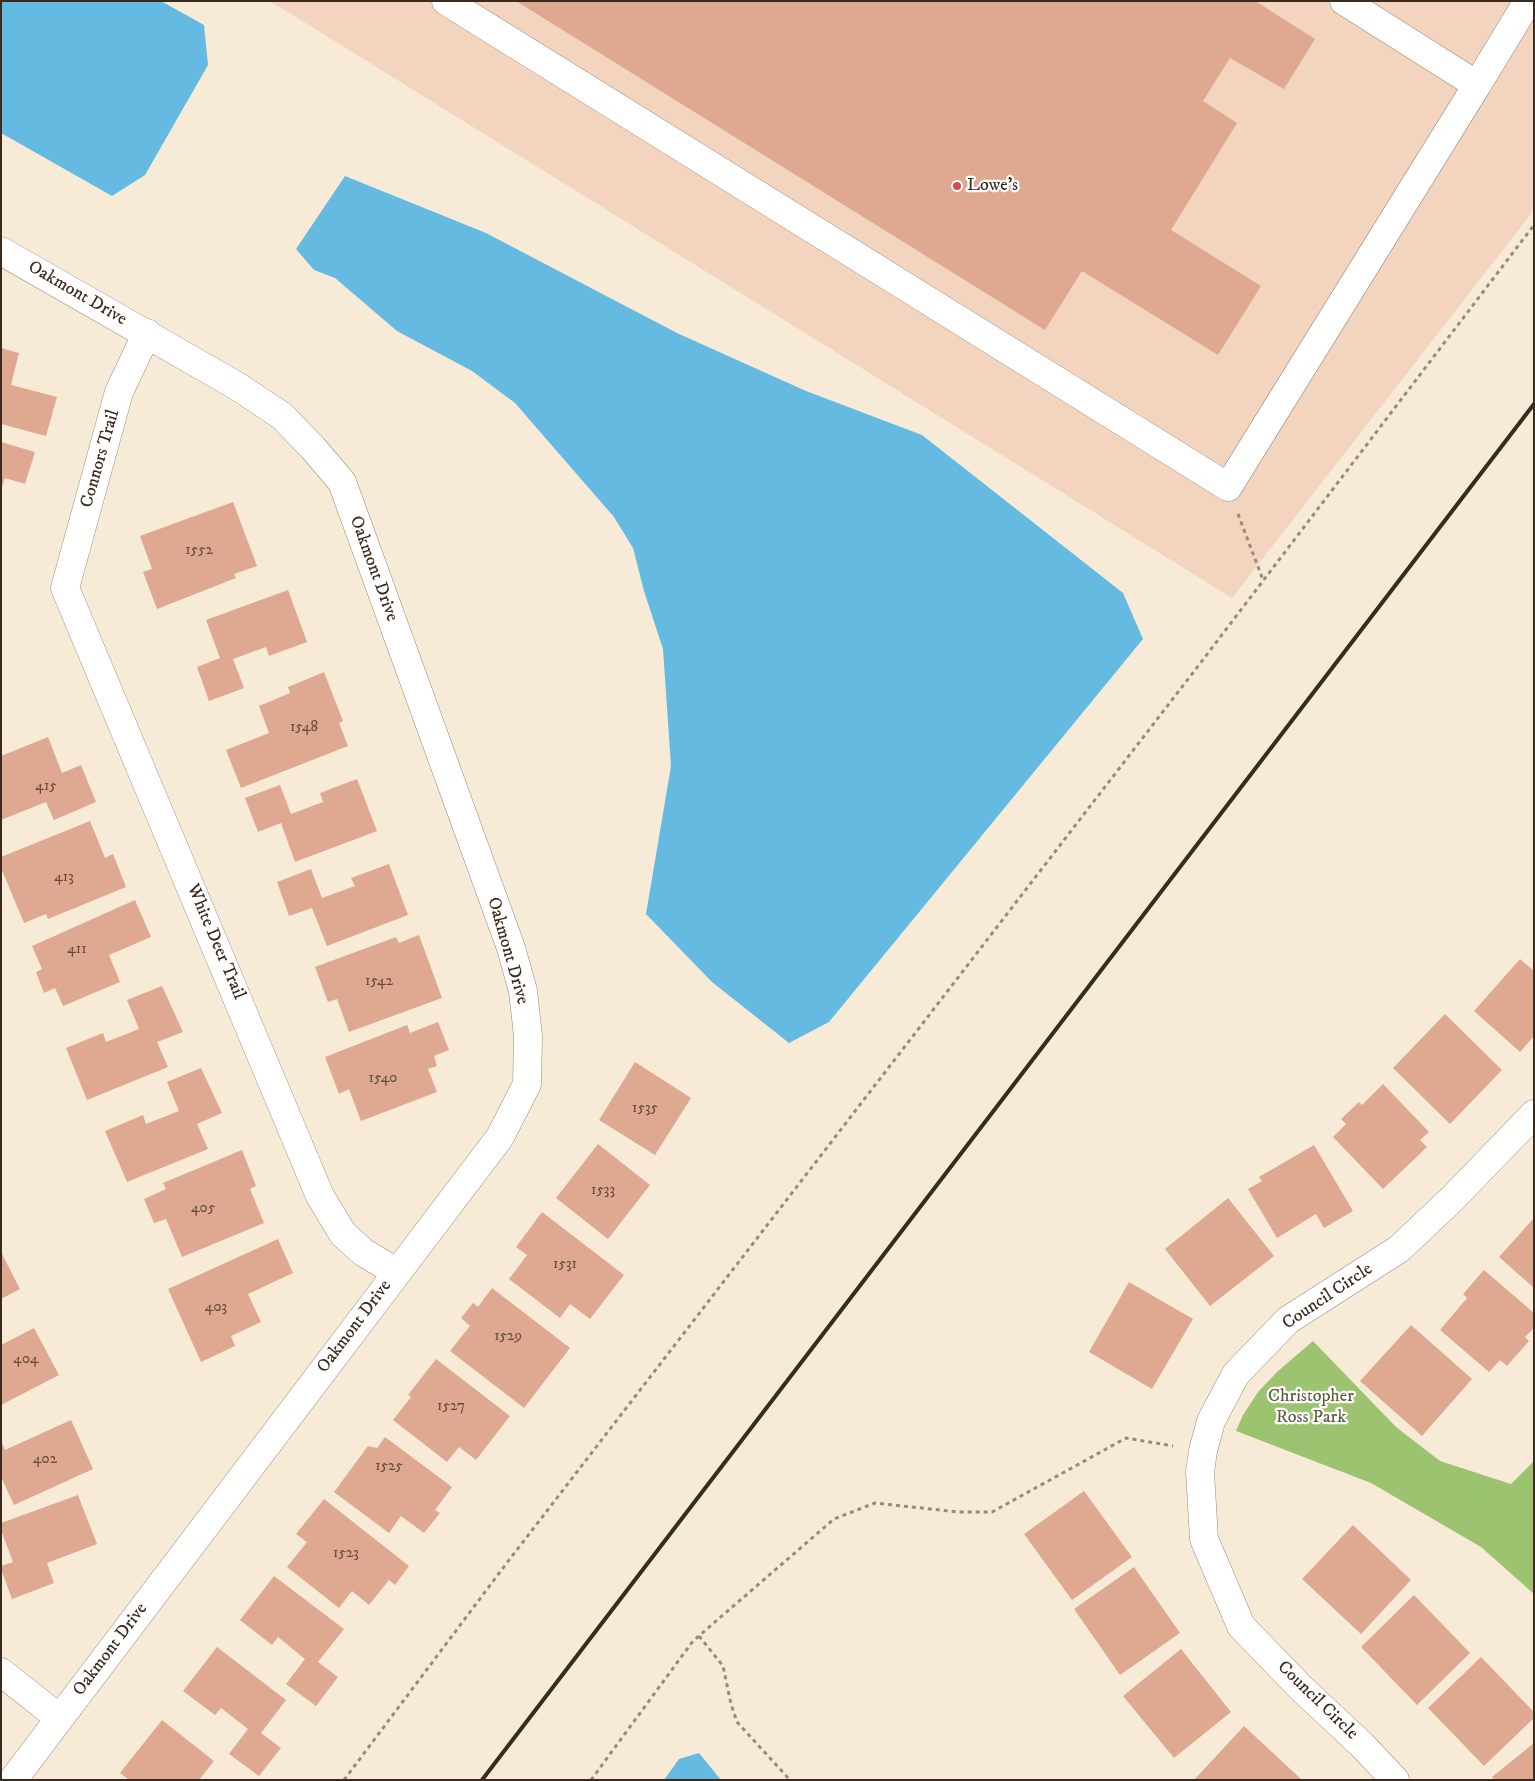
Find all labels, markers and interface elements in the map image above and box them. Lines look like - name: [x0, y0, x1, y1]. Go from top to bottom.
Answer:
- place label: Lowe's: [967, 175, 1018, 197]
- marker: Lowe's: [951, 180, 963, 192]
- street label: Oakmont Drive: [24, 257, 130, 331]
- street label: Connors Trail: [77, 408, 125, 510]
- street label: Oakmont Drive: [344, 513, 402, 625]
- house number: 1552: [185, 542, 213, 560]
- house number: 1548: [290, 719, 318, 737]
- house number: 415: [35, 778, 57, 796]
- house number: 413: [54, 869, 74, 887]
- street label: White Deer Trail: [181, 881, 249, 1003]
- street label: Oakmont Drive: [481, 895, 533, 1007]
- house number: 411: [67, 941, 87, 959]
- house number: 1542: [365, 973, 393, 991]
- house number: 1540: [369, 1070, 397, 1088]
- house number: 1535: [632, 1100, 658, 1118]
- house number: 1533: [591, 1182, 615, 1200]
- house number: 405: [191, 1200, 215, 1218]
- house number: 1531: [553, 1256, 577, 1274]
- street label: Council Circle: [1279, 1259, 1377, 1335]
- street label: Oakmont Drive: [313, 1276, 397, 1378]
- house number: 403: [205, 1299, 227, 1317]
- house number: 1529: [494, 1328, 522, 1346]
- house number: 404: [13, 1351, 39, 1369]
- park label: Christopher Ross Park: [1268, 1386, 1354, 1428]
- house number: 1527: [437, 1398, 465, 1416]
- house number: 402: [33, 1451, 57, 1469]
- house number: 1525: [375, 1458, 403, 1476]
- house number: 1523: [333, 1545, 359, 1563]
- street label: Oakmont Drive: [69, 1599, 153, 1701]
- street label: Council Circle: [1272, 1657, 1362, 1745]

